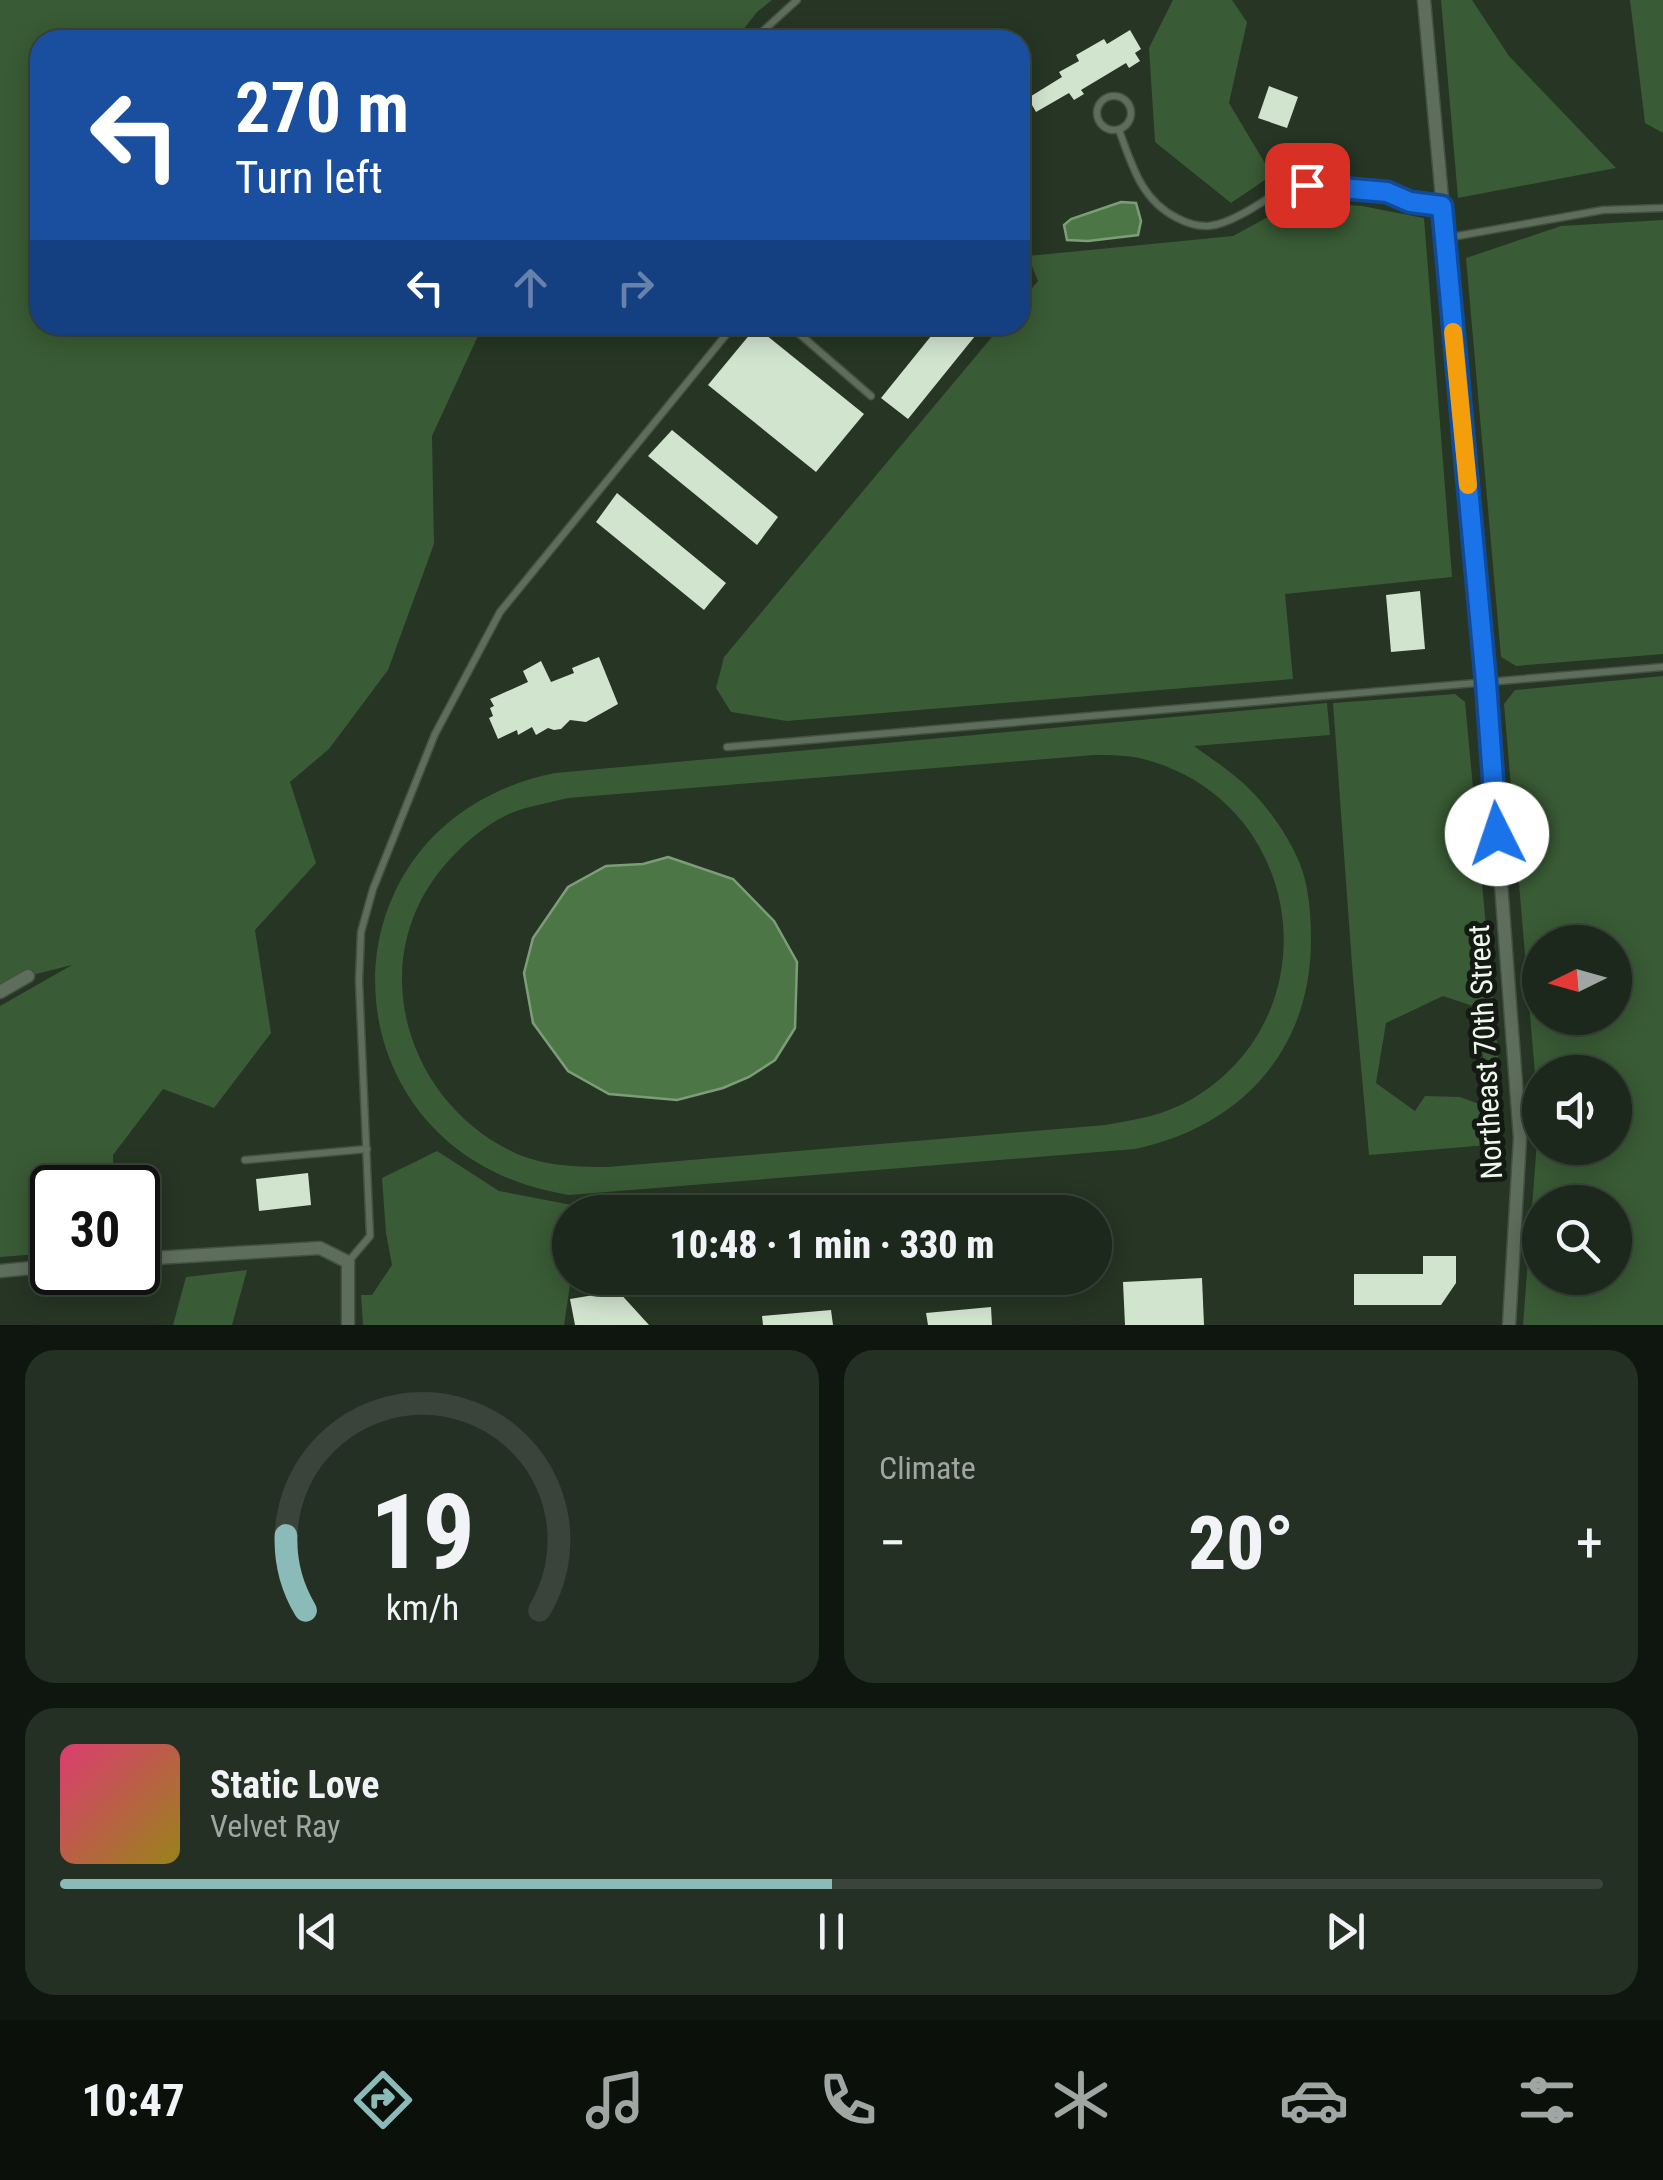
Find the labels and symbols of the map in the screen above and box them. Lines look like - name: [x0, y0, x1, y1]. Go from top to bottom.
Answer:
- pin: [1265, 143, 1350, 228]
- position arrow: [1445, 782, 1549, 886]
- street label: Northeast 70th Street: [1461, 924, 1509, 1180]
- north arrow: [1522, 925, 1632, 1035]
- speed limit sign: 30: [30, 1165, 160, 1295]

